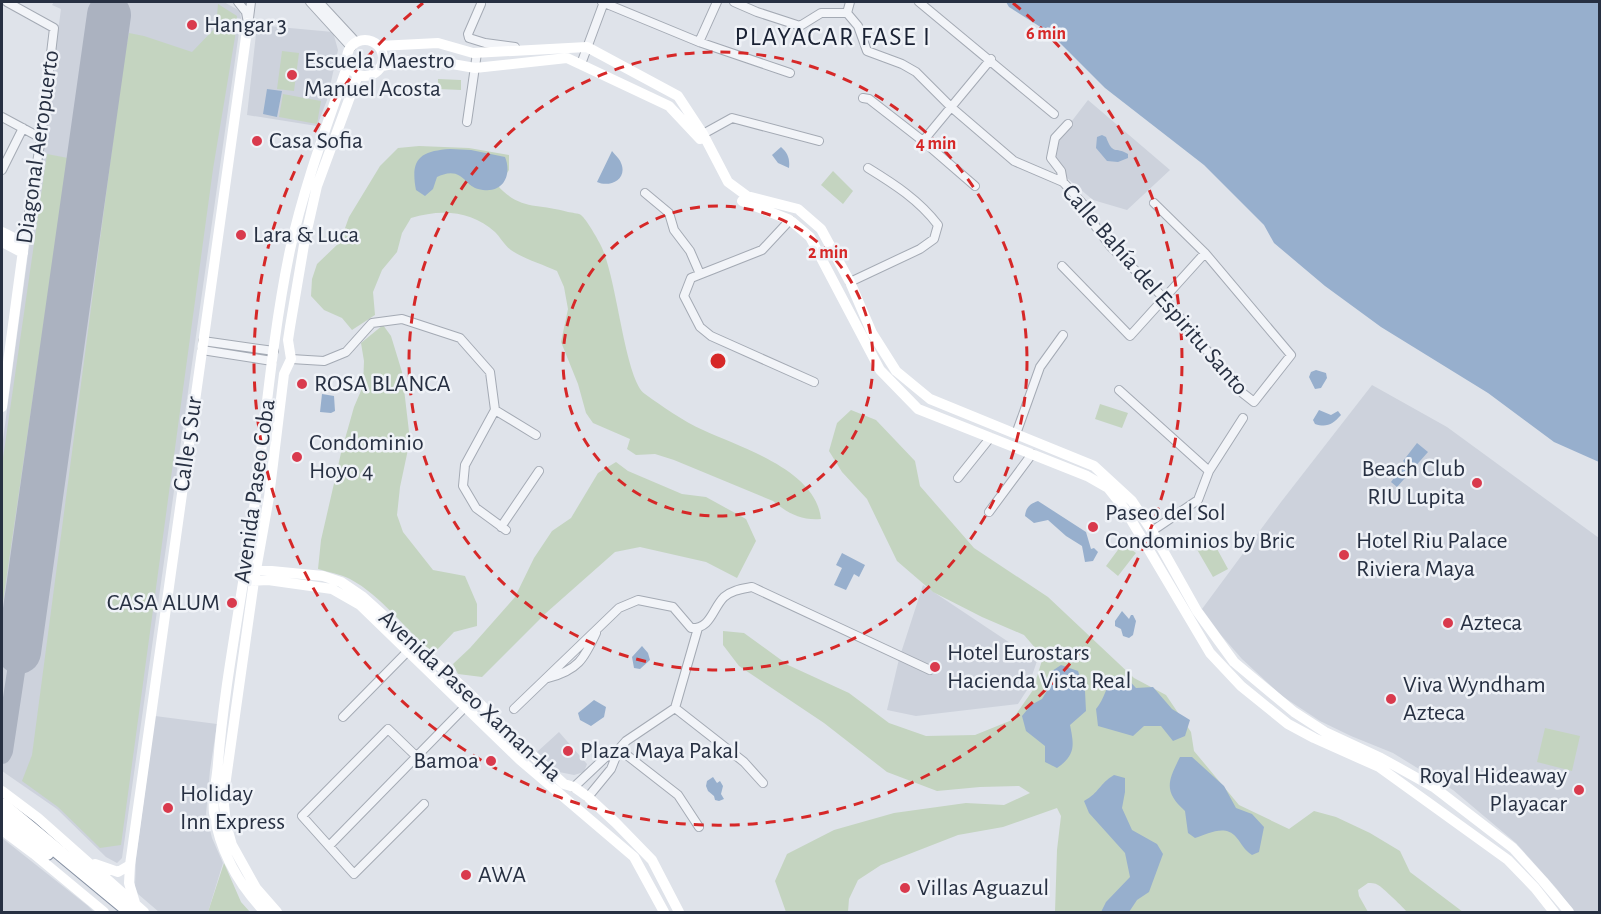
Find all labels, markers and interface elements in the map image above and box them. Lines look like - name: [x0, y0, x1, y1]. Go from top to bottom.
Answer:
- place label: Hangar 3: [204, 13, 287, 37]
- marker: Hangar 3: [185, 18, 199, 32]
- district label: PLAYACAR FASE I: [735, 24, 931, 50]
- text: 6 min: [1026, 25, 1066, 43]
- street label: Diagonal Aeropuerto: [13, 49, 63, 245]
- place label: Escuela Maestro Manuel Acosta: [304, 49, 455, 101]
- marker: Escuela Maestro Manuel Acosta: [285, 68, 299, 82]
- place label: Casa Sofia: [269, 129, 363, 153]
- marker: Casa Sofia: [250, 134, 264, 148]
- text: 4 min: [916, 135, 956, 153]
- street label: Calle Bahía del Espiritu Santo: [1057, 180, 1253, 400]
- place label: Lara & Luca: [253, 223, 359, 247]
- marker: Lara & Luca: [234, 228, 248, 242]
- text: 2 min: [808, 244, 848, 262]
- centre of rings: [708, 351, 728, 371]
- place label: ROSA BLANCA: [314, 372, 451, 396]
- marker: ROSA BLANCA: [295, 377, 309, 391]
- street label: Calle 5 Sur: [169, 395, 207, 493]
- street label: Avenida Paseo Coba: [230, 397, 280, 585]
- place label: Condominio Hoyo 4: [309, 431, 424, 483]
- marker: Condominio Hoyo 4: [290, 450, 304, 464]
- place label: Beach Club RIU Lupita: [1362, 457, 1465, 509]
- marker: Beach Club RIU Lupita: [1470, 476, 1484, 490]
- place label: Paseo del Sol Condominios by Bric: [1105, 501, 1294, 553]
- marker: Paseo del Sol Condominios by Bric: [1086, 520, 1100, 534]
- place label: Hotel Riu Palace Riviera Maya: [1356, 529, 1508, 581]
- marker: Hotel Riu Palace Riviera Maya: [1337, 548, 1351, 562]
- place label: CASA ALUM: [107, 591, 220, 615]
- marker: CASA ALUM: [225, 596, 239, 610]
- street label: Avenida Paseo Xaman-Ha: [374, 606, 566, 786]
- place label: Azteca: [1460, 611, 1522, 635]
- marker: Azteca: [1441, 616, 1455, 630]
- place label: Hotel Eurostars Hacienda Vista Real: [947, 641, 1131, 693]
- marker: Hotel Eurostars Hacienda Vista Real: [928, 660, 942, 674]
- place label: Viva Wyndham Azteca: [1403, 673, 1546, 725]
- marker: Viva Wyndham Azteca: [1384, 692, 1398, 706]
- place label: Plaza Maya Pakal: [580, 739, 739, 763]
- marker: Plaza Maya Pakal: [561, 744, 575, 758]
- place label: Bamoa: [413, 749, 479, 773]
- marker: Bamoa: [484, 754, 498, 768]
- place label: Royal Hideaway Playacar: [1419, 764, 1567, 816]
- place label: Holiday Inn Express: [180, 782, 285, 834]
- marker: Royal Hideaway Playacar: [1572, 783, 1586, 797]
- marker: Holiday Inn Express: [161, 801, 175, 815]
- place label: AWA: [478, 863, 526, 887]
- marker: AWA: [459, 868, 473, 882]
- place label: Villas Aguazul: [917, 876, 1049, 900]
- marker: Villas Aguazul: [898, 881, 912, 895]

